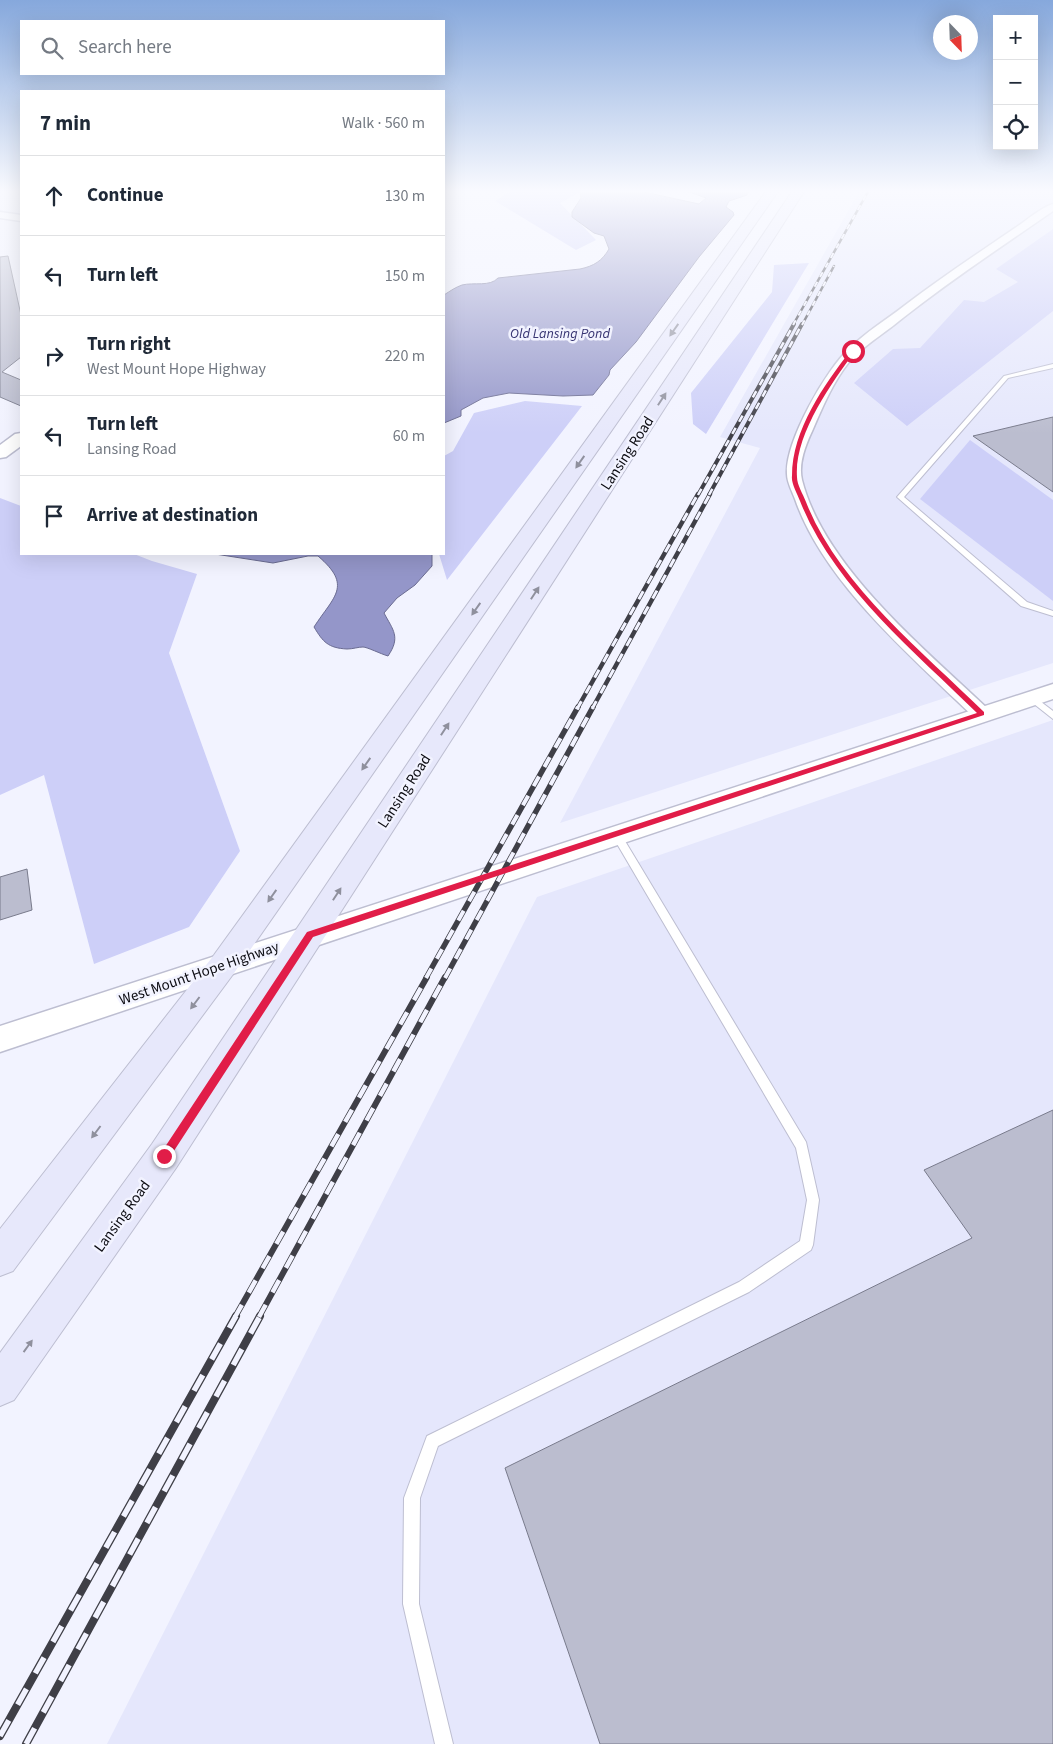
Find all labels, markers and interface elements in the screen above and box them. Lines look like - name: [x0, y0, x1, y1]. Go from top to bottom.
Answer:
- north arrow: [933, 15, 978, 60]
- map controls: [993, 15, 1038, 150]
- button: +: [993, 15, 1038, 60]
- search box: [20, 20, 445, 75]
- icon: search: [38, 34, 66, 62]
- text: Search here: [78, 34, 172, 61]
- button: −: [993, 60, 1038, 105]
- button: locate: [993, 105, 1038, 150]
- text: 7 min: [40, 108, 91, 138]
- text: Walk · 560 m: [342, 112, 425, 134]
- icon: ahead: [40, 182, 68, 210]
- text: Continue: [87, 182, 164, 209]
- text: 130 m: [385, 185, 425, 207]
- icon: left: [40, 262, 68, 290]
- text: Turn left: [87, 262, 158, 289]
- text: 150 m: [385, 265, 425, 287]
- one-way arrow: [669, 323, 679, 337]
- water label: Old Lansing Pond: [510, 324, 610, 344]
- text: Turn right: [87, 331, 171, 358]
- route start: [842, 340, 865, 363]
- icon: right: [40, 342, 68, 370]
- text: 220 m: [385, 345, 425, 367]
- text: West Mount Hope Highway: [87, 358, 266, 380]
- one-way arrow: [657, 392, 667, 406]
- text: Turn left: [87, 411, 158, 438]
- street label: Lansing Road: [596, 412, 659, 494]
- icon: left: [40, 422, 68, 450]
- text: 60 m: [393, 425, 425, 447]
- text: Lansing Road: [87, 438, 177, 460]
- one-way arrow: [574, 455, 585, 468]
- icon: arrive: [40, 502, 68, 530]
- text: Arrive at destination: [87, 502, 258, 529]
- one-way arrow: [530, 587, 539, 600]
- one-way arrow: [471, 602, 481, 616]
- one-way arrow: [441, 722, 450, 736]
- street label: Lansing Road: [373, 750, 436, 832]
- one-way arrow: [361, 757, 372, 770]
- one-way arrow: [332, 887, 342, 901]
- one-way arrow: [267, 889, 277, 903]
- street label: West Mount Hope Highway: [116, 936, 282, 1011]
- one-way arrow: [189, 996, 200, 1009]
- one-way arrow: [91, 1125, 101, 1139]
- route end: [153, 1145, 176, 1168]
- street label: Lansing Road: [89, 1176, 156, 1256]
- one-way arrow: [23, 1339, 33, 1353]

